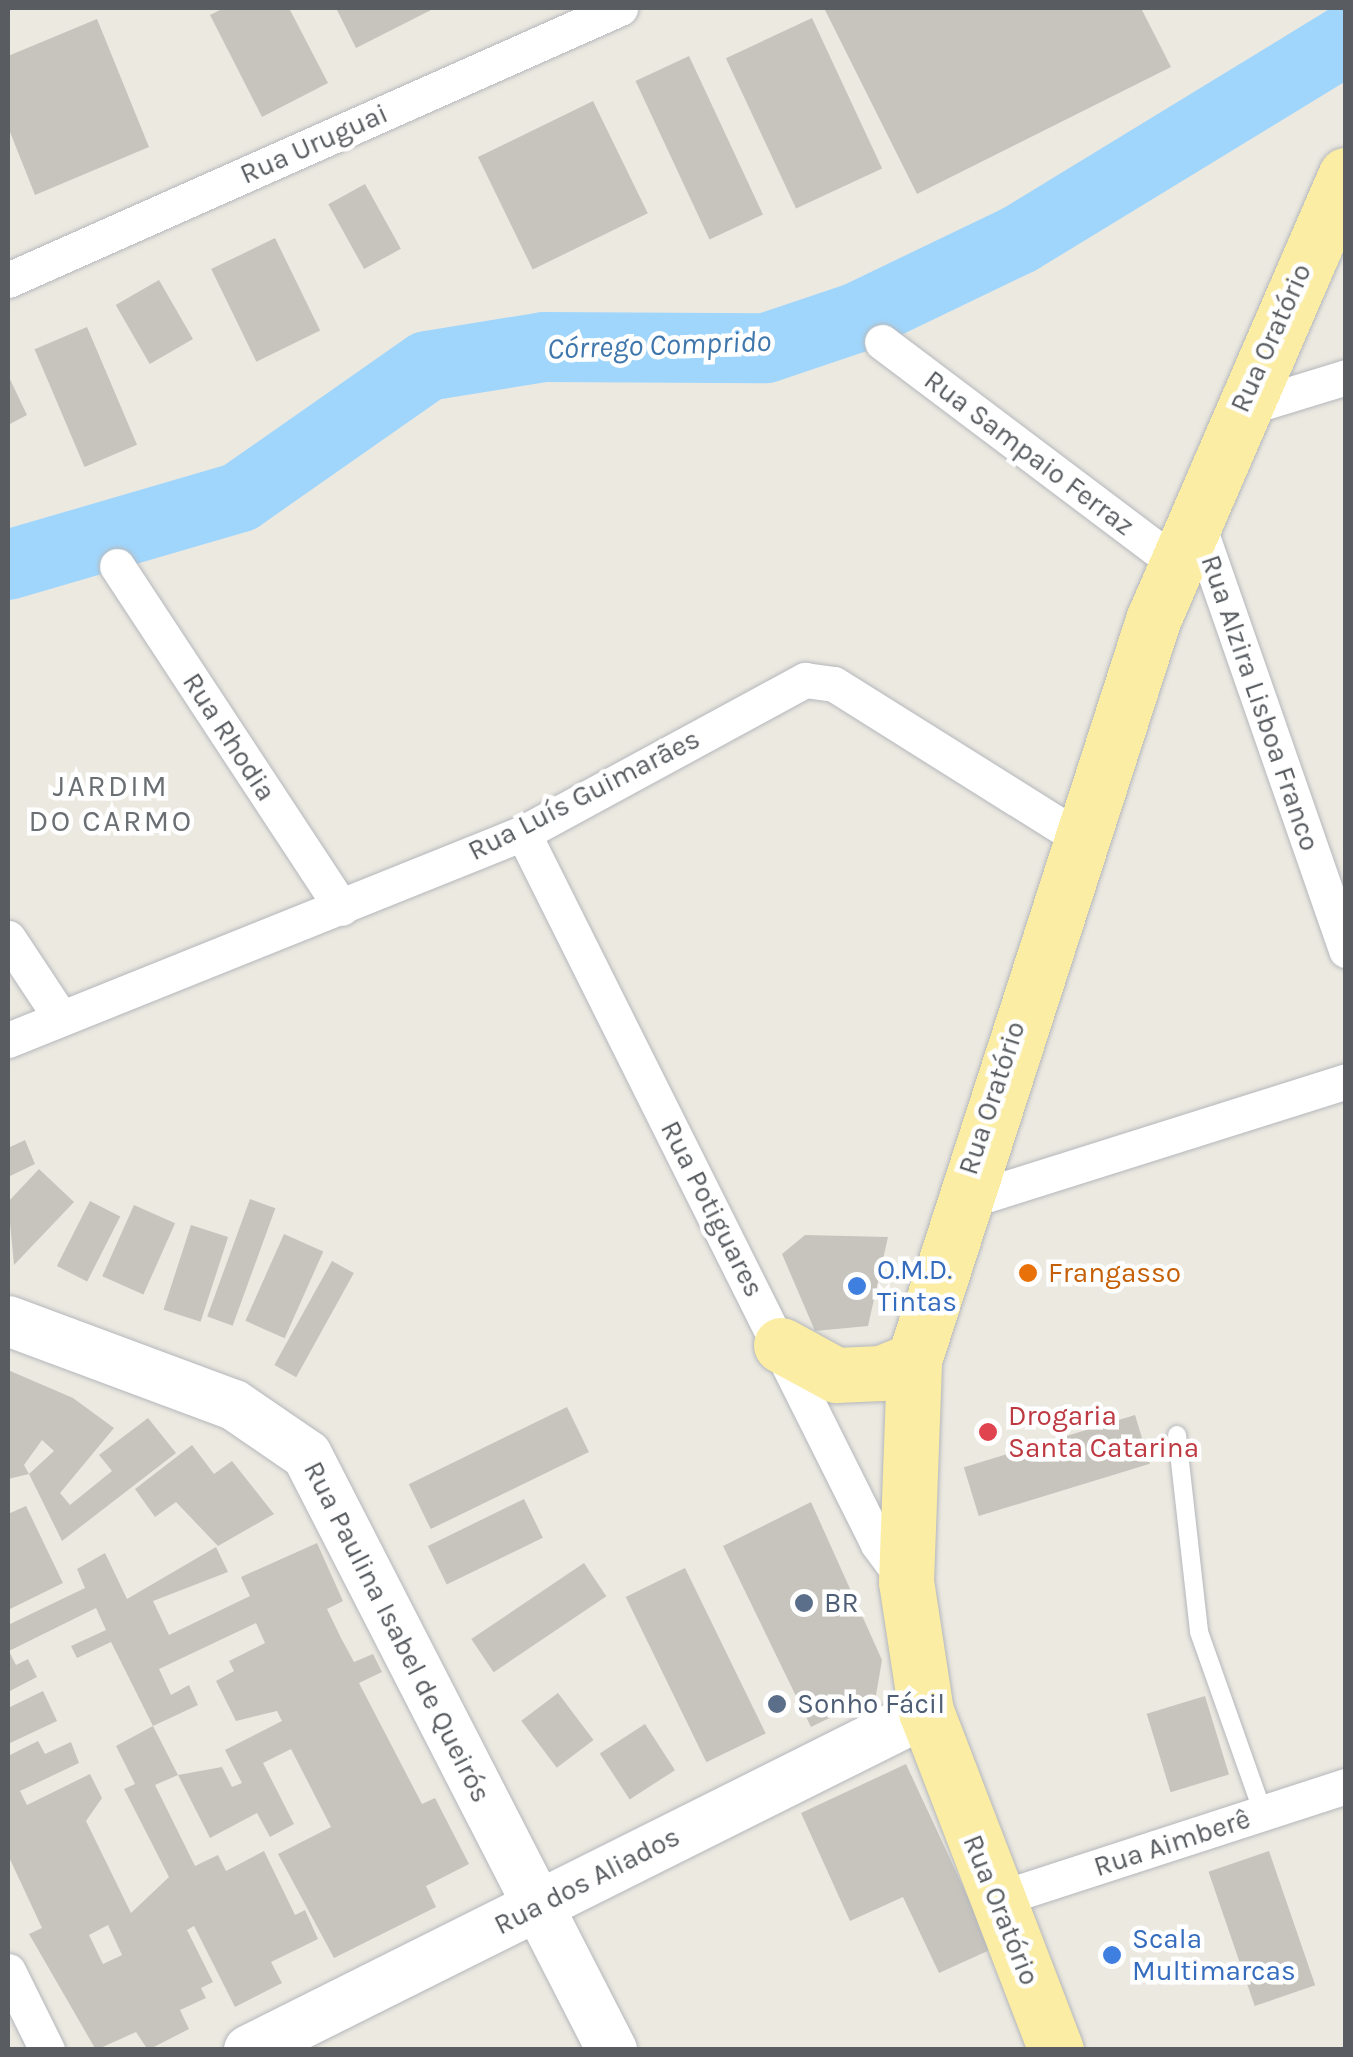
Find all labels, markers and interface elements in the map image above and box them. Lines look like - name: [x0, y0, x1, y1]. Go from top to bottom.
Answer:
- street label: Rua Uruguai: [235, 97, 393, 191]
- street label: Rua Oratório: [1223, 258, 1319, 418]
- water label: Córrego Comprido: [547, 323, 771, 367]
- street label: Rua Sampaio Ferraz: [917, 363, 1141, 543]
- street label: Rua Alzira Lisboa Franco: [1194, 551, 1326, 855]
- street label: Rua Rhodia: [175, 667, 283, 807]
- street label: Rua Luís Guimarães: [463, 722, 705, 868]
- district label: JARDIM DO CARMO: [28, 768, 194, 838]
- street label: Rua Oratório: [951, 1017, 1033, 1179]
- street label: Rua Potiguares: [653, 1115, 771, 1303]
- place label: O.M.D. Tintas: [877, 1253, 957, 1319]
- place label: Frangasso: [1048, 1256, 1181, 1290]
- marker: Frangasso: [1017, 1262, 1039, 1284]
- marker: O.M.D. Tintas: [846, 1275, 868, 1297]
- place label: Drogaria Santa Catarina: [1008, 1399, 1199, 1465]
- marker: Drogaria Santa Catarina: [977, 1421, 999, 1443]
- street label: Rua Paulina Isabel de Queirós: [296, 1456, 498, 1808]
- place label: BR: [824, 1586, 859, 1620]
- marker: BR: [793, 1592, 815, 1614]
- place label: Sonho Fácil: [797, 1687, 945, 1721]
- marker: Sonho Fácil: [766, 1693, 788, 1715]
- street label: Rua Aimberê: [1090, 1802, 1254, 1884]
- street label: Rua dos Aliados: [489, 1820, 685, 1942]
- street label: Rua Oratório: [956, 1830, 1046, 1990]
- place label: Scala Multimarcas: [1132, 1922, 1296, 1988]
- marker: Scala Multimarcas: [1101, 1944, 1123, 1966]

